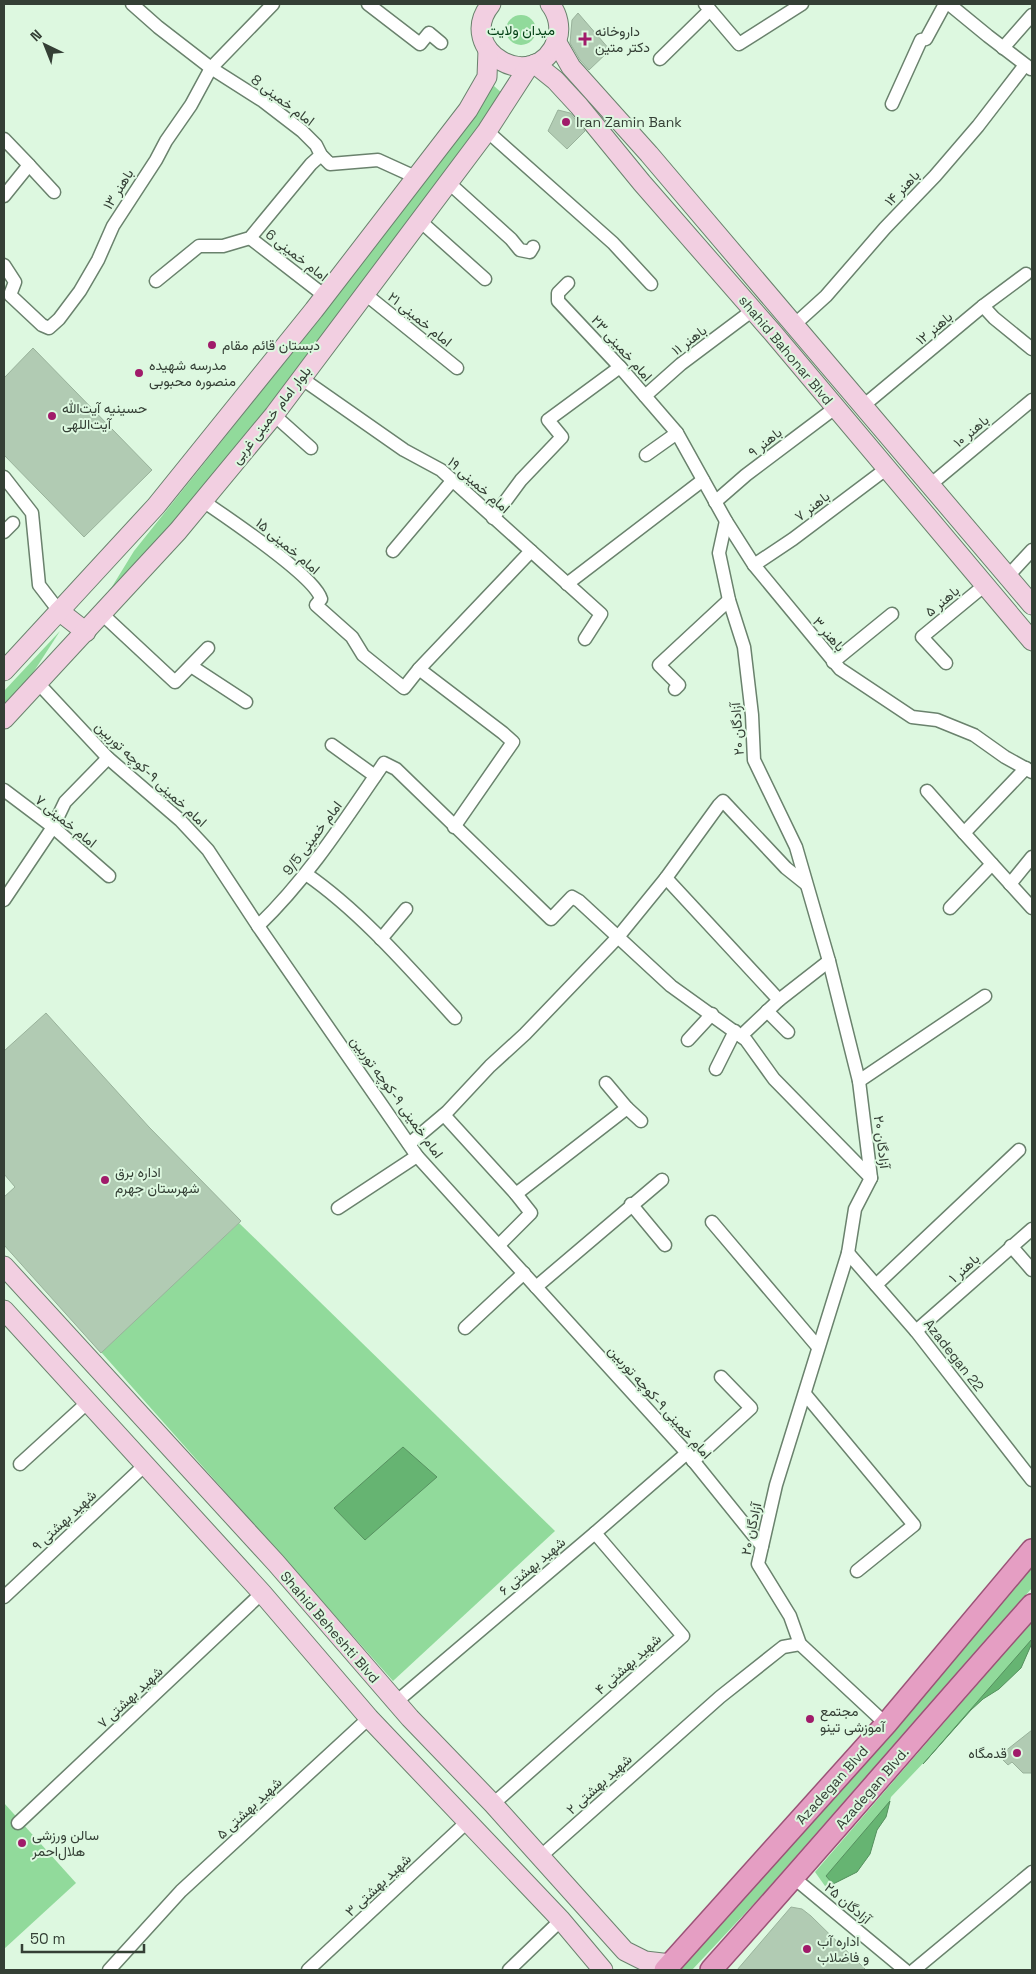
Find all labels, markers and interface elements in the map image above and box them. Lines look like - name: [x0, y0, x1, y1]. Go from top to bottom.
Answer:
- north arrow: [20, 20, 70, 70]
- park label: میدان ولایت: [487, 21, 555, 39]
- place label: داروخانه دکتر متین: [595, 22, 650, 56]
- text: N: [27, 26, 46, 45]
- marker: داروخانه دکتر متین: [579, 33, 591, 45]
- street label: امام خمینی 8: [248, 70, 318, 130]
- place label: Iran Zamin Bank: [576, 113, 682, 131]
- marker: Iran Zamin Bank: [560, 116, 572, 128]
- street label: باهنر ۱۳: [99, 165, 137, 213]
- street label: باهنر ۱۴: [880, 166, 924, 210]
- street label: امام خمینی 6: [262, 225, 332, 285]
- street label: امام خمینی ۲۱: [384, 288, 456, 350]
- street label: shahid Bahonar Blvd: [735, 291, 837, 409]
- street label: باهنر ۱۲: [912, 307, 956, 349]
- street label: امام خمینی ۲۳: [588, 311, 656, 385]
- street label: باهنر ۱۱: [668, 321, 710, 359]
- place label: دبستان قائم مقام: [222, 336, 320, 354]
- marker: دبستان قائم مقام: [206, 339, 218, 351]
- place label: مدرسه شهیده منصوره محبوبی: [149, 356, 236, 390]
- street label: بلوار امام خمینی غربی: [227, 362, 315, 468]
- marker: مدرسه شهیده منصوره محبوبی: [133, 367, 145, 379]
- place label: حسینیه آیت‌الله آیت‌اللهی: [62, 399, 147, 433]
- marker: حسینیه آیت‌الله آیت‌اللهی: [46, 410, 58, 422]
- street label: باهنر ۱۰: [949, 411, 993, 451]
- street label: باهنر ۹: [744, 423, 786, 461]
- street label: امام خمینی ۱۹: [444, 453, 514, 517]
- street label: باهنر ۷: [791, 487, 833, 525]
- street label: امام خمینی ۱۵: [252, 514, 324, 578]
- street label: باهنر ۵: [921, 581, 963, 621]
- street label: باهنر ۳: [809, 613, 849, 655]
- street label: آزادگان ۲۰: [726, 700, 748, 756]
- street label: امام خمینی ۹-کوچه توربین: [91, 717, 211, 831]
- street label: امام خمینی ۷: [31, 791, 101, 851]
- street label: امام خمینی 9/5: [278, 797, 346, 879]
- street label: امام خمینی ۹-کوچه توربین: [346, 1032, 447, 1162]
- street label: آزادگان ۲۰: [870, 1115, 894, 1171]
- place label: اداره برق شهرستان جهرم: [115, 1163, 199, 1197]
- marker: اداره برق شهرستان جهرم: [99, 1174, 111, 1186]
- street label: باهنر ۱: [945, 1250, 983, 1286]
- street label: Azadegan 22: [920, 1315, 988, 1395]
- street label: امام خمینی ۹-کوچه توربین: [603, 1341, 716, 1463]
- street label: شهید بهشتی ۹: [28, 1486, 100, 1554]
- street label: آزادگان ۲۰: [737, 1499, 766, 1557]
- street label: شهید بهشتی ۶: [495, 1533, 569, 1599]
- street label: Shahid Beheshti Blvd: [276, 1567, 384, 1687]
- street label: شهید بهشتی ۴: [591, 1630, 665, 1698]
- street label: شهید بهشتی ۷: [94, 1662, 166, 1732]
- place label: مجتمع آموزشی تینو: [820, 1702, 886, 1736]
- marker: مجتمع آموزشی تینو: [804, 1713, 816, 1725]
- street label: َAzadegan Blvd: [792, 1742, 872, 1828]
- street label: Azadegan Blvd.: [831, 1743, 913, 1833]
- place label: قدمگاه: [968, 1744, 1007, 1762]
- marker: قدمگاه: [1011, 1747, 1023, 1759]
- street label: شهید بهشتی ۲: [562, 1750, 636, 1818]
- street label: شهید بهشتی ۵: [212, 1773, 286, 1843]
- place label: سالن ورزشی هلال‌احمر: [31, 1826, 99, 1861]
- marker: سالن ورزشی هلال‌احمر: [16, 1837, 28, 1849]
- street label: شهید بهشتی ۳: [341, 1850, 415, 1920]
- street label: آزادگان ۲۵: [821, 1878, 876, 1929]
- scale bar: [22, 1922, 145, 1954]
- text: 50 m: [30, 1929, 65, 1948]
- place label: اداره آب و فاضلاب: [817, 1932, 869, 1966]
- marker: اداره آب و فاضلاب: [801, 1943, 813, 1955]

